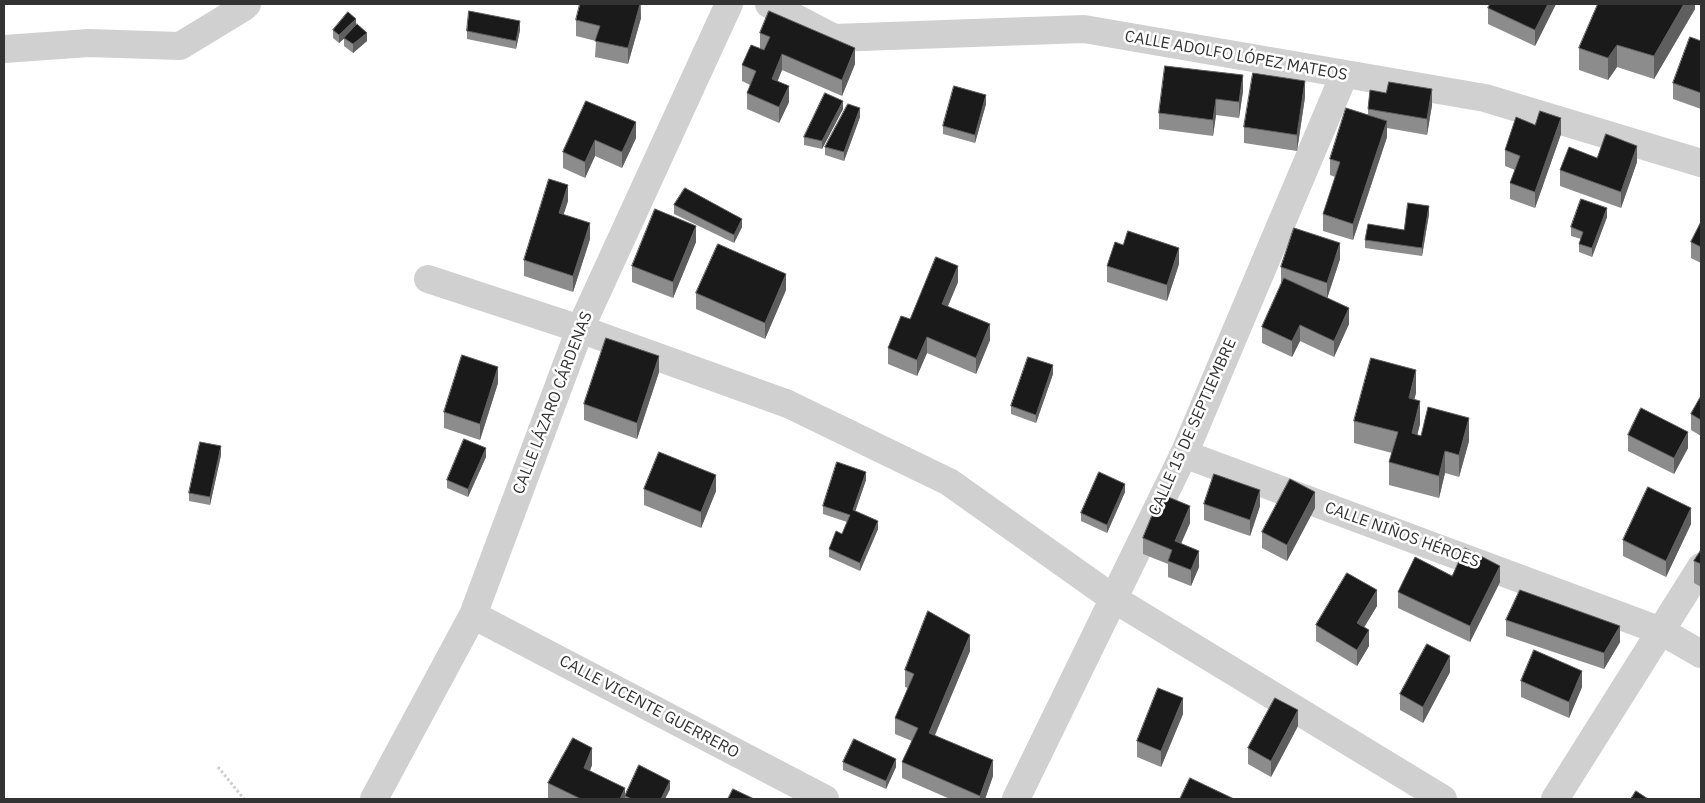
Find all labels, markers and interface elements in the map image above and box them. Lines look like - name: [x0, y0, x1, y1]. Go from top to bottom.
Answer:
- street label: CALLE ADOLFO LÓPEZ MATEOS: [1123, 27, 1349, 85]
- street label: CALLE LÁZARO CÁRDENAS: [509, 309, 597, 497]
- street label: CALLE 15 DE SEPTIEMBRE: [1145, 335, 1241, 519]
- street label: CALLE NIÑOS HÉROES: [1322, 498, 1482, 572]
- street label: CALLE VICENTE GUERRERO: [556, 651, 742, 763]

